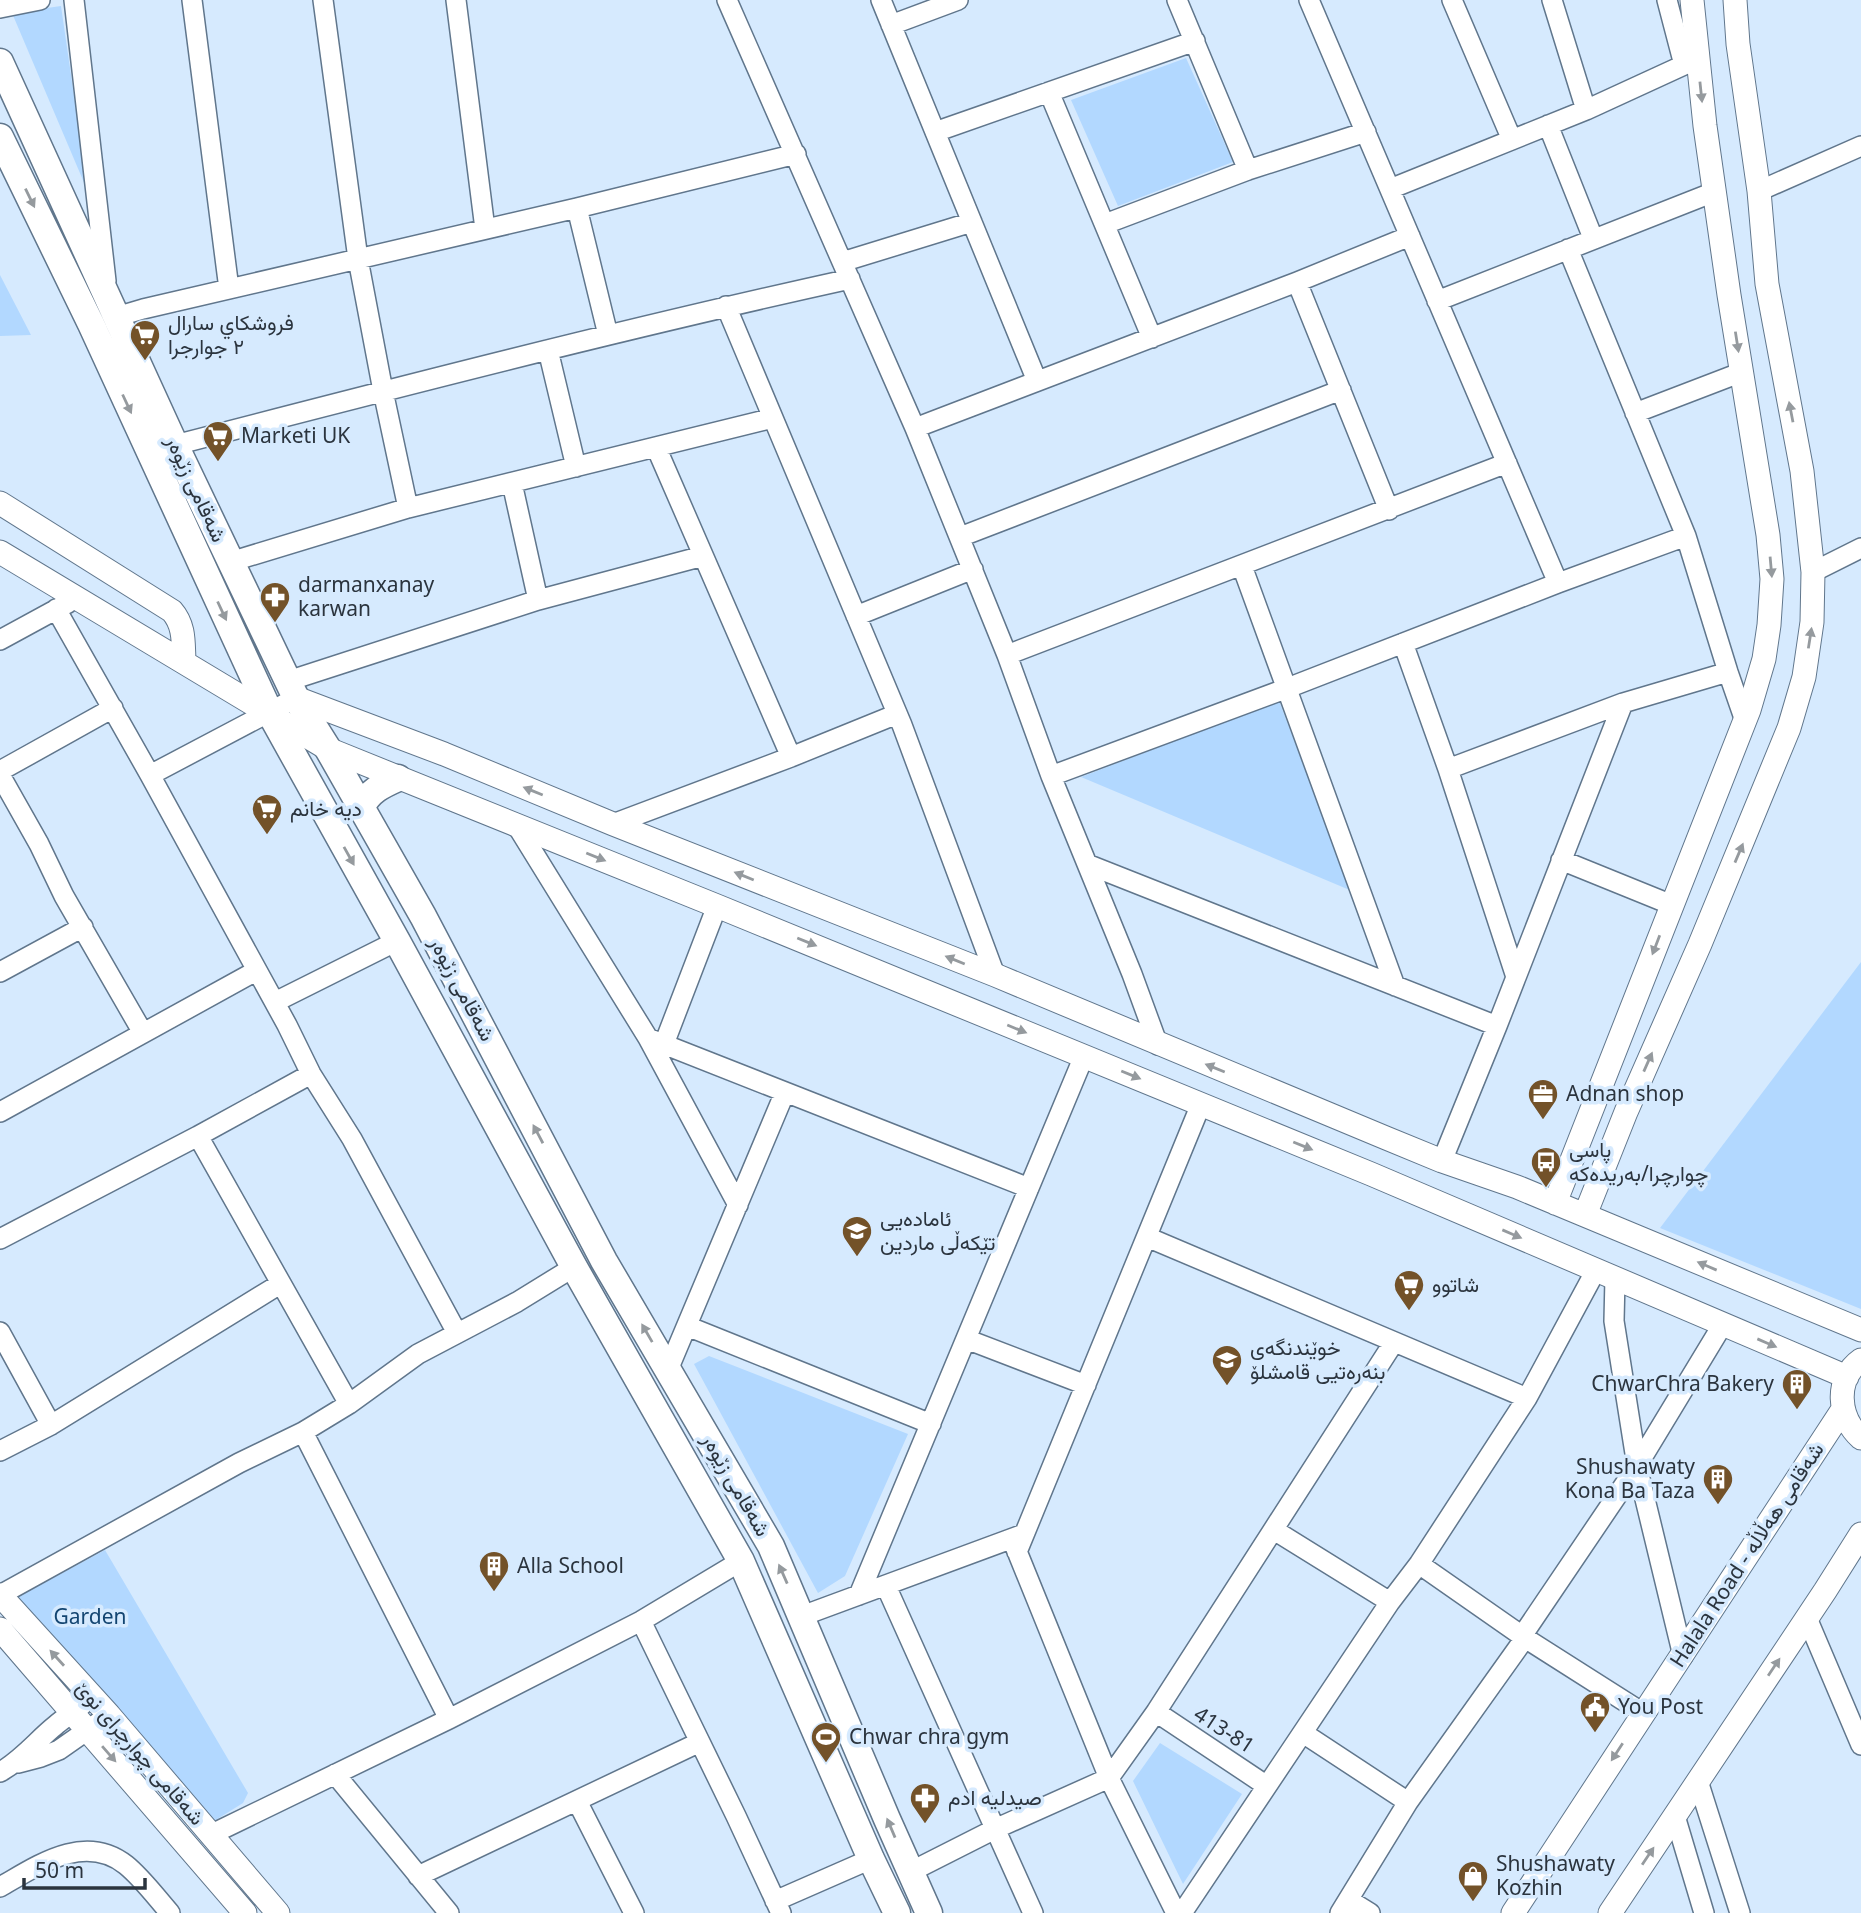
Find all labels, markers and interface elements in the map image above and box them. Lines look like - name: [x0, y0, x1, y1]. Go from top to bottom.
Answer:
- one-way arrow: [1696, 81, 1707, 103]
- one-way arrow: [24, 188, 35, 208]
- place label: فروشكاي سارال ٢ جوارجرا: [168, 308, 294, 360]
- supermarket icon: فروشكاي سارال ٢ جوارجرا: [128, 318, 162, 362]
- one-way arrow: [1732, 331, 1743, 353]
- one-way arrow: [122, 393, 133, 414]
- one-way arrow: [1786, 401, 1797, 423]
- supermarket icon: Marketi UK: [201, 419, 235, 463]
- place label: Marketi UK: [241, 421, 350, 449]
- street label: شەقامی زێوەر: [160, 430, 234, 546]
- one-way arrow: [1766, 556, 1777, 578]
- place label: darmanxanay karwan: [298, 570, 434, 622]
- pharmacy icon: darmanxanay karwan: [258, 580, 292, 624]
- one-way arrow: [216, 600, 227, 621]
- one-way arrow: [1805, 627, 1816, 649]
- one-way arrow: [523, 785, 543, 797]
- supermarket icon: دیە خانم: [250, 792, 284, 836]
- place label: دیە خانم: [290, 794, 362, 823]
- one-way arrow: [1733, 842, 1744, 863]
- one-way arrow: [343, 846, 355, 865]
- one-way arrow: [585, 852, 606, 863]
- one-way arrow: [734, 870, 754, 882]
- street label: شەقامی زێوەر: [423, 931, 502, 1046]
- one-way arrow: [1650, 935, 1661, 956]
- one-way arrow: [796, 937, 817, 948]
- one-way arrow: [945, 954, 966, 965]
- one-way arrow: [1007, 1023, 1028, 1034]
- one-way arrow: [1643, 1051, 1654, 1072]
- one-way arrow: [1204, 1063, 1225, 1074]
- one-way arrow: [1120, 1070, 1141, 1081]
- office icon: Adnan shop: [1526, 1077, 1560, 1121]
- place label: Adnan shop: [1566, 1079, 1684, 1107]
- one-way arrow: [532, 1124, 543, 1144]
- place label: پاسی چوارچرا/بەریدەکە: [1569, 1135, 1708, 1188]
- one-way arrow: [1292, 1141, 1313, 1152]
- bus stop icon: پاسی چوارچرا/بەریدەکە: [1529, 1145, 1563, 1189]
- place label: ئامادەیی تێکەڵی ماردین: [880, 1204, 996, 1256]
- school or university icon: ئامادەیی تێکەڵی ماردین: [840, 1214, 874, 1258]
- one-way arrow: [1502, 1229, 1523, 1240]
- one-way arrow: [1697, 1261, 1718, 1272]
- supermarket icon: شاتوو: [1392, 1268, 1426, 1312]
- place label: شاتوو: [1432, 1270, 1479, 1298]
- one-way arrow: [641, 1324, 653, 1343]
- place label: خوێندنگەی بنەرەتیی قامشلۆ: [1250, 1333, 1386, 1385]
- one-way arrow: [1756, 1338, 1777, 1349]
- school or university icon: خوێندنگەی بنەرەتیی قامشلۆ: [1210, 1343, 1244, 1387]
- building icon: ChwarChra Bakery: [1780, 1367, 1814, 1411]
- place label: ChwarChra Bakery: [1591, 1369, 1774, 1397]
- street label: شەقامی زێوەر: [696, 1427, 778, 1541]
- street label: Halala Road - شەقامی هەڵاڵە: [1663, 1437, 1830, 1672]
- place label: Shushawaty Kona Ba Taza: [1565, 1452, 1695, 1504]
- building icon: Shushawaty Kona Ba Taza: [1701, 1462, 1735, 1506]
- building icon: Alla School: [477, 1549, 511, 1593]
- place label: Alla School: [517, 1551, 624, 1579]
- one-way arrow: [777, 1563, 788, 1584]
- park label: Garden: [53, 1602, 127, 1630]
- one-way arrow: [49, 1649, 65, 1667]
- one-way arrow: [1767, 1658, 1781, 1676]
- street label: شەقامی چوارچرای نوێ: [69, 1674, 211, 1831]
- public building icon: You Post: [1578, 1690, 1612, 1734]
- place label: You Post: [1618, 1692, 1703, 1720]
- street label: 413-81: [1189, 1699, 1260, 1759]
- sports icon: Chwar chra gym: [809, 1720, 843, 1764]
- place label: Chwar chra gym: [849, 1722, 1009, 1750]
- one-way arrow: [1611, 1743, 1624, 1762]
- one-way arrow: [101, 1746, 116, 1763]
- pharmacy icon: صیدلیە ادم: [908, 1781, 942, 1825]
- place label: صیدلیە ادم: [948, 1783, 1042, 1812]
- one-way arrow: [885, 1818, 896, 1839]
- scale bar: [24, 1846, 145, 1890]
- one-way arrow: [1641, 1846, 1654, 1866]
- place label: Shushawaty Kozhin: [1496, 1849, 1615, 1901]
- text: 50 m: [35, 1856, 84, 1884]
- shop icon: Shushawaty Kozhin: [1456, 1859, 1490, 1903]

